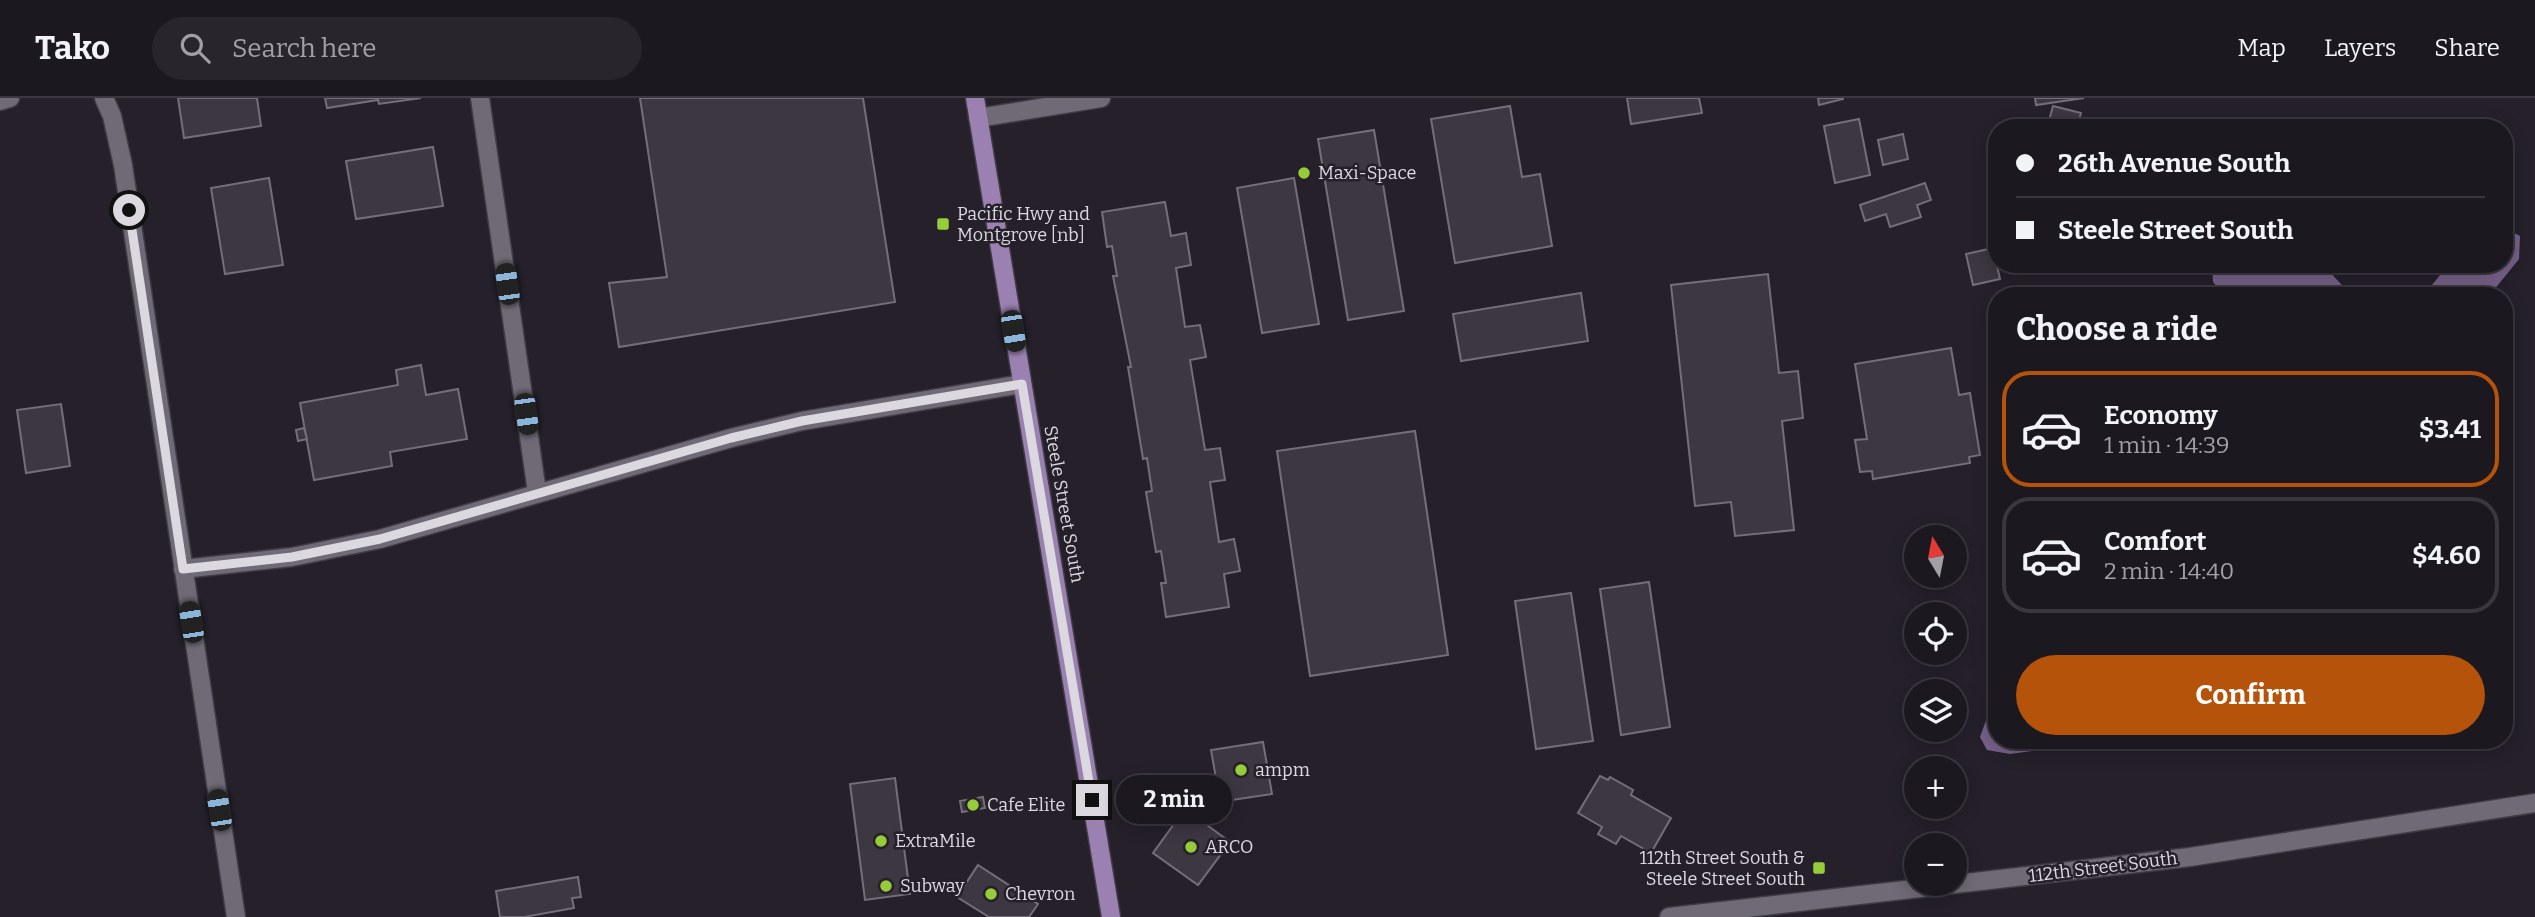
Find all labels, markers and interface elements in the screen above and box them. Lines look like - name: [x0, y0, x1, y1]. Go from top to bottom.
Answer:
- search box: [152, 17, 642, 80]
- text: Tako: [35, 28, 110, 68]
- icon: search: [176, 29, 214, 67]
- text: Search here: [232, 33, 376, 64]
- text: Map: [2238, 34, 2286, 62]
- text: Layers: [2324, 34, 2396, 62]
- text: Share: [2434, 34, 2500, 62]
- text: 26th Avenue South: [2058, 148, 2291, 179]
- place label: Maxi-Space: [1318, 162, 1416, 184]
- marker: Maxi-Space: [1296, 165, 1312, 181]
- route start: [113, 194, 145, 226]
- place label: Pacific Hwy and Montgrove [nb]: [957, 203, 1090, 246]
- text: Steele Street South: [2058, 215, 2293, 246]
- marker: Pacific Hwy and Montgrove [nb]: [935, 216, 951, 232]
- car: [494, 262, 521, 306]
- car: [1000, 309, 1027, 353]
- text: Choose a ride: [2016, 310, 2217, 348]
- car: [513, 392, 540, 436]
- icon: car: [2020, 398, 2083, 461]
- text: Economy: [2104, 400, 2218, 431]
- text: $3.41: [2419, 414, 2481, 445]
- street label: Steele Street South: [1039, 424, 1089, 584]
- text: 1 min · 14:39: [2104, 431, 2230, 459]
- icon: car: [2020, 524, 2083, 587]
- north arrow: [1904, 525, 1967, 588]
- map controls: [1904, 525, 1967, 896]
- text: Comfort: [2104, 526, 2207, 557]
- text: $4.60: [2412, 540, 2481, 571]
- text: 2 min · 14:40: [2104, 557, 2234, 585]
- car: [178, 600, 205, 644]
- button: locate: [1904, 602, 1967, 665]
- button: Confirm: [2016, 655, 2485, 735]
- button: layers: [1904, 679, 1967, 742]
- button: +: [1904, 756, 1967, 819]
- place label: ampm: [1255, 759, 1310, 781]
- marker: ampm: [1233, 762, 1249, 778]
- callout: 2 min: [1116, 776, 1232, 824]
- route end: [1076, 784, 1108, 816]
- text: 2 min: [1143, 785, 1205, 813]
- car: [206, 788, 233, 832]
- place label: Cafe Elite: [987, 794, 1065, 816]
- marker: Cafe Elite: [965, 797, 981, 813]
- place label: ExtraMile: [895, 830, 976, 852]
- marker: ExtraMile: [873, 833, 889, 849]
- button: −: [1904, 833, 1967, 896]
- place label: ARCO: [1205, 836, 1253, 858]
- marker: ARCO: [1183, 839, 1199, 855]
- place label: 112th Street South & Steele Street South: [1639, 847, 1805, 890]
- street label: 112th Street South: [2027, 847, 2179, 887]
- marker: 112th Street South & Steele Street South: [1811, 860, 1827, 876]
- place label: Subway: [900, 875, 965, 897]
- marker: Subway: [878, 878, 894, 894]
- place label: Chevron: [1005, 883, 1076, 905]
- marker: Chevron: [983, 886, 999, 902]

